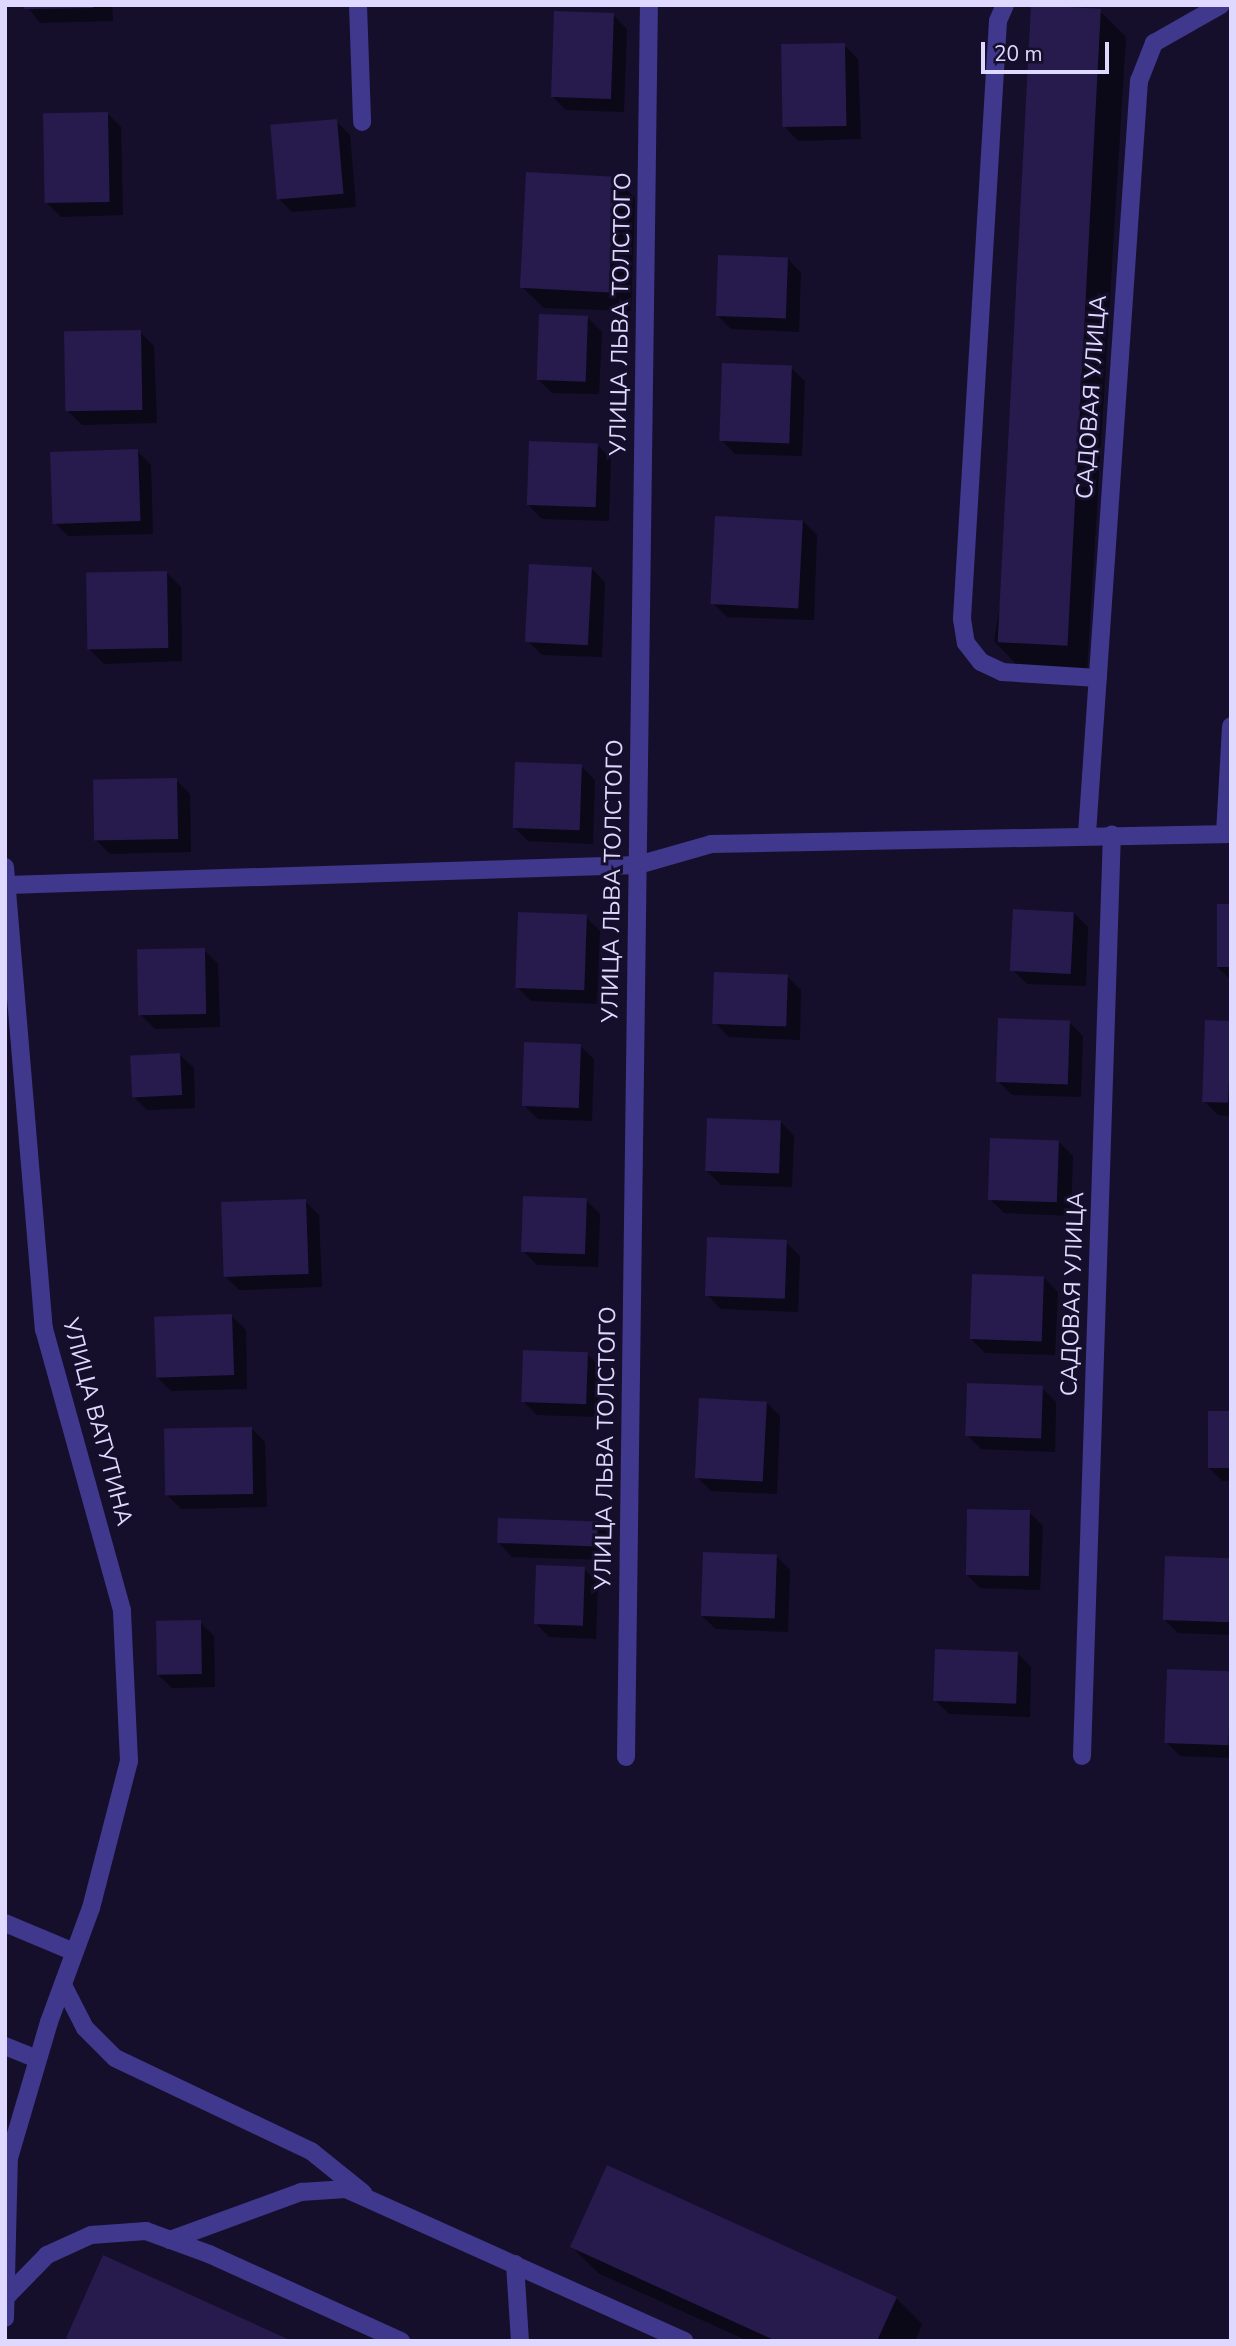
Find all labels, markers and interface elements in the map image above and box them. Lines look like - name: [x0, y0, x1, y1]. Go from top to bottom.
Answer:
- scale bar: [984, 28, 1112, 72]
- text: 20 m: [994, 40, 1043, 68]
- street label: УЛИЦА ЛЬВА ТОЛСТОГО: [605, 172, 637, 456]
- street label: САДОВАЯ УЛИЦА: [1071, 294, 1113, 500]
- street label: УЛИЦА ЛЬВА ТОЛСТОГО: [597, 739, 629, 1023]
- street label: САДОВАЯ УЛИЦА: [1056, 1191, 1090, 1397]
- street label: УЛИЦА ЛЬВА ТОЛСТОГО: [590, 1306, 622, 1590]
- street label: УЛИЦА ВАТУТИНА: [56, 1315, 138, 1529]

